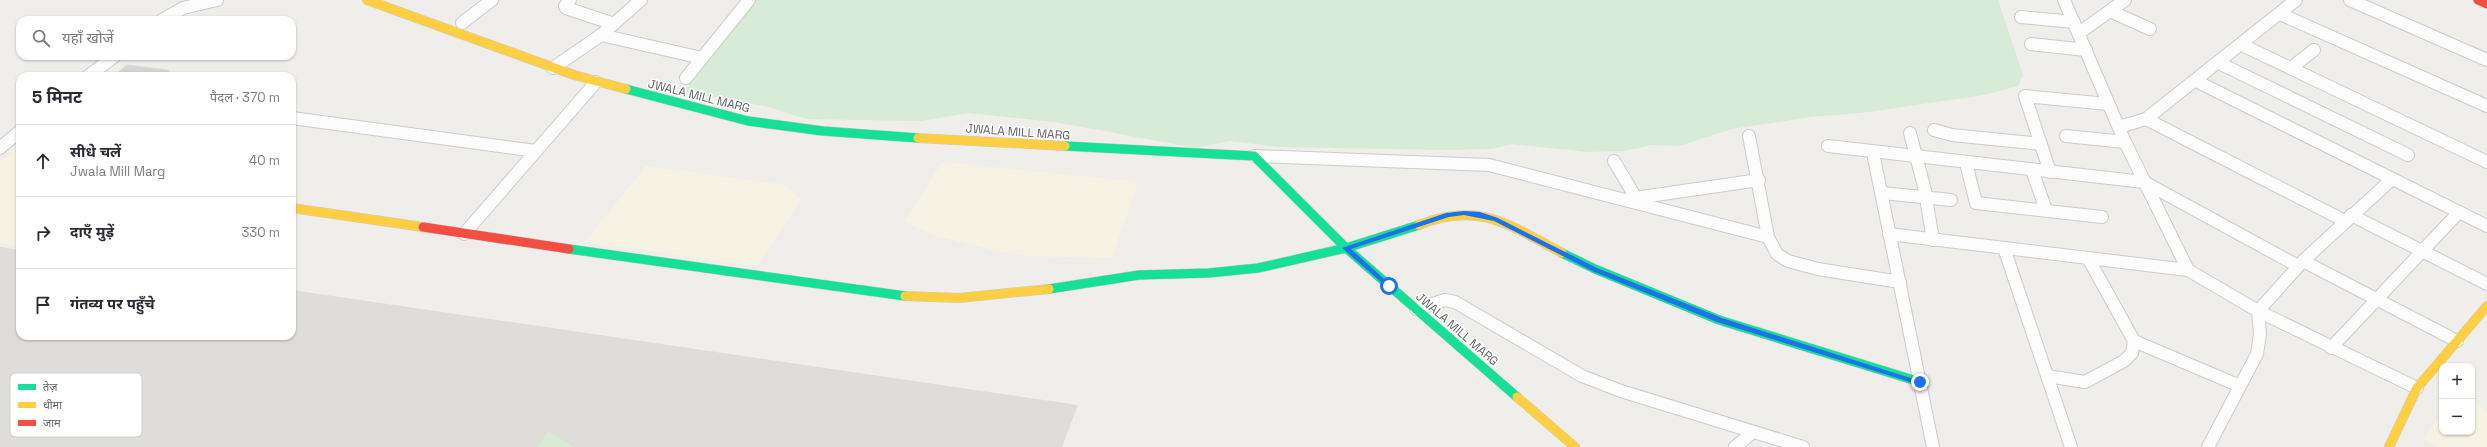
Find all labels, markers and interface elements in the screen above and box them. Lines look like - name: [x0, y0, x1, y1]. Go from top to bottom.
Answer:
- search box: [16, 16, 296, 60]
- icon: search: [30, 27, 52, 49]
- text: यहाँ खोजें: [62, 28, 114, 47]
- street label: JWALA MILL MARG: [646, 76, 752, 116]
- text: 5 मिनट: [32, 86, 82, 108]
- text: पैदल · 370 m: [210, 89, 280, 106]
- street label: JWALA MILL MARG: [965, 120, 1071, 144]
- text: सीधे चलें: [70, 142, 121, 161]
- icon: ahead: [32, 150, 54, 172]
- text: 40 m: [249, 152, 280, 169]
- text: Jwala Mill Marg: [70, 163, 165, 180]
- icon: right: [32, 222, 54, 244]
- text: दाएँ मुड़ें: [70, 222, 114, 241]
- text: 330 m: [241, 224, 280, 241]
- route start: [1380, 277, 1398, 295]
- street label: JWALA MILL MARG: [1412, 289, 1502, 369]
- icon: arrive: [32, 294, 54, 316]
- text: गंतव्य पर पहुँचे: [70, 294, 155, 313]
- map controls: [2439, 363, 2475, 435]
- button: +: [2439, 363, 2475, 399]
- legend: [10, 373, 142, 437]
- route end: [1911, 373, 1929, 391]
- text: तेज़: [43, 380, 58, 394]
- text: धीमा: [43, 398, 62, 412]
- button: −: [2439, 399, 2475, 435]
- text: जाम: [43, 416, 61, 430]

